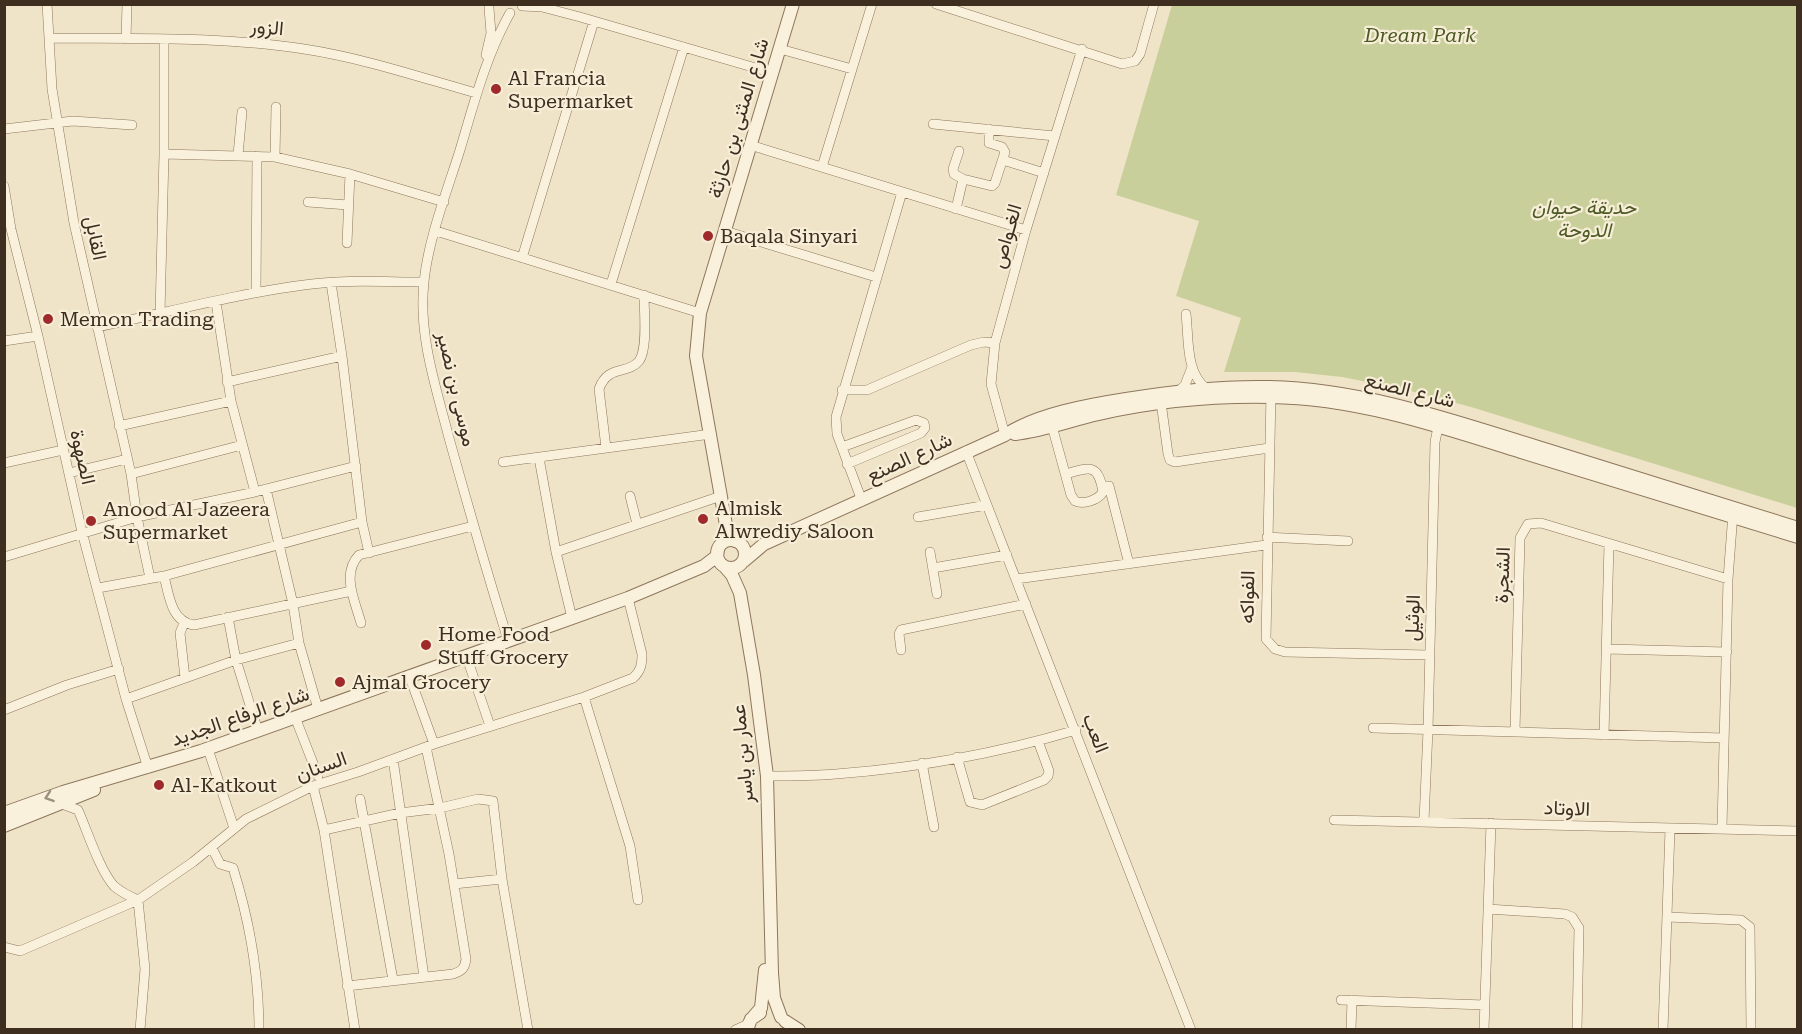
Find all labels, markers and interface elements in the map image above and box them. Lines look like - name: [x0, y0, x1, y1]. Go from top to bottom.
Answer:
- street label: الزور: [248, 13, 285, 41]
- park label: Dream Park: [1363, 23, 1476, 47]
- street label: شارع المثنى بن حارثة: [702, 35, 776, 201]
- place label: Al Francia Supermarket: [508, 66, 634, 113]
- marker: Al Francia Supermarket: [489, 82, 503, 96]
- park label: حديقة حيوان الدوحة: [1532, 195, 1637, 243]
- street label: الغـواص: [985, 201, 1028, 271]
- street label: القابل: [80, 214, 112, 262]
- place label: Baqala Sinyari: [720, 224, 858, 248]
- marker: Baqala Sinyari: [701, 229, 715, 243]
- place label: Memon Trading: [60, 307, 214, 331]
- marker: Memon Trading: [41, 312, 55, 326]
- street label: موسى بن نصير: [431, 328, 482, 449]
- street label: شارع الصنع: [1362, 367, 1457, 415]
- street label: الصهوة: [64, 427, 101, 487]
- street label: شارع الصنع: [862, 427, 956, 489]
- place label: Almisk Alwrediy Saloon: [715, 496, 874, 543]
- place label: Anood Al Jazeera Supermarket: [103, 497, 270, 544]
- marker: Almisk Alwrediy Saloon: [696, 512, 710, 526]
- marker: Anood Al Jazeera Supermarket: [84, 514, 98, 528]
- street label: الشجرة: [1489, 546, 1516, 604]
- street label: الفواكه: [1235, 570, 1260, 624]
- street label: الوثيل: [1399, 594, 1426, 642]
- place label: Home Food Stuff Grocery: [438, 622, 569, 669]
- marker: Home Food Stuff Grocery: [419, 638, 433, 652]
- place label: Ajmal Grocery: [352, 670, 491, 694]
- marker: Ajmal Grocery: [333, 675, 347, 689]
- street label: شارع الرفاع الجديد: [168, 681, 313, 753]
- street label: عمار بن ياسر: [726, 703, 759, 806]
- street label: العب: [1078, 710, 1114, 756]
- street label: السنان: [292, 746, 350, 786]
- place label: Al-Katkout: [171, 773, 277, 797]
- marker: Al-Katkout: [152, 778, 166, 792]
- one-way arrow: [44, 790, 54, 803]
- street label: الاوتاد: [1543, 795, 1591, 822]

